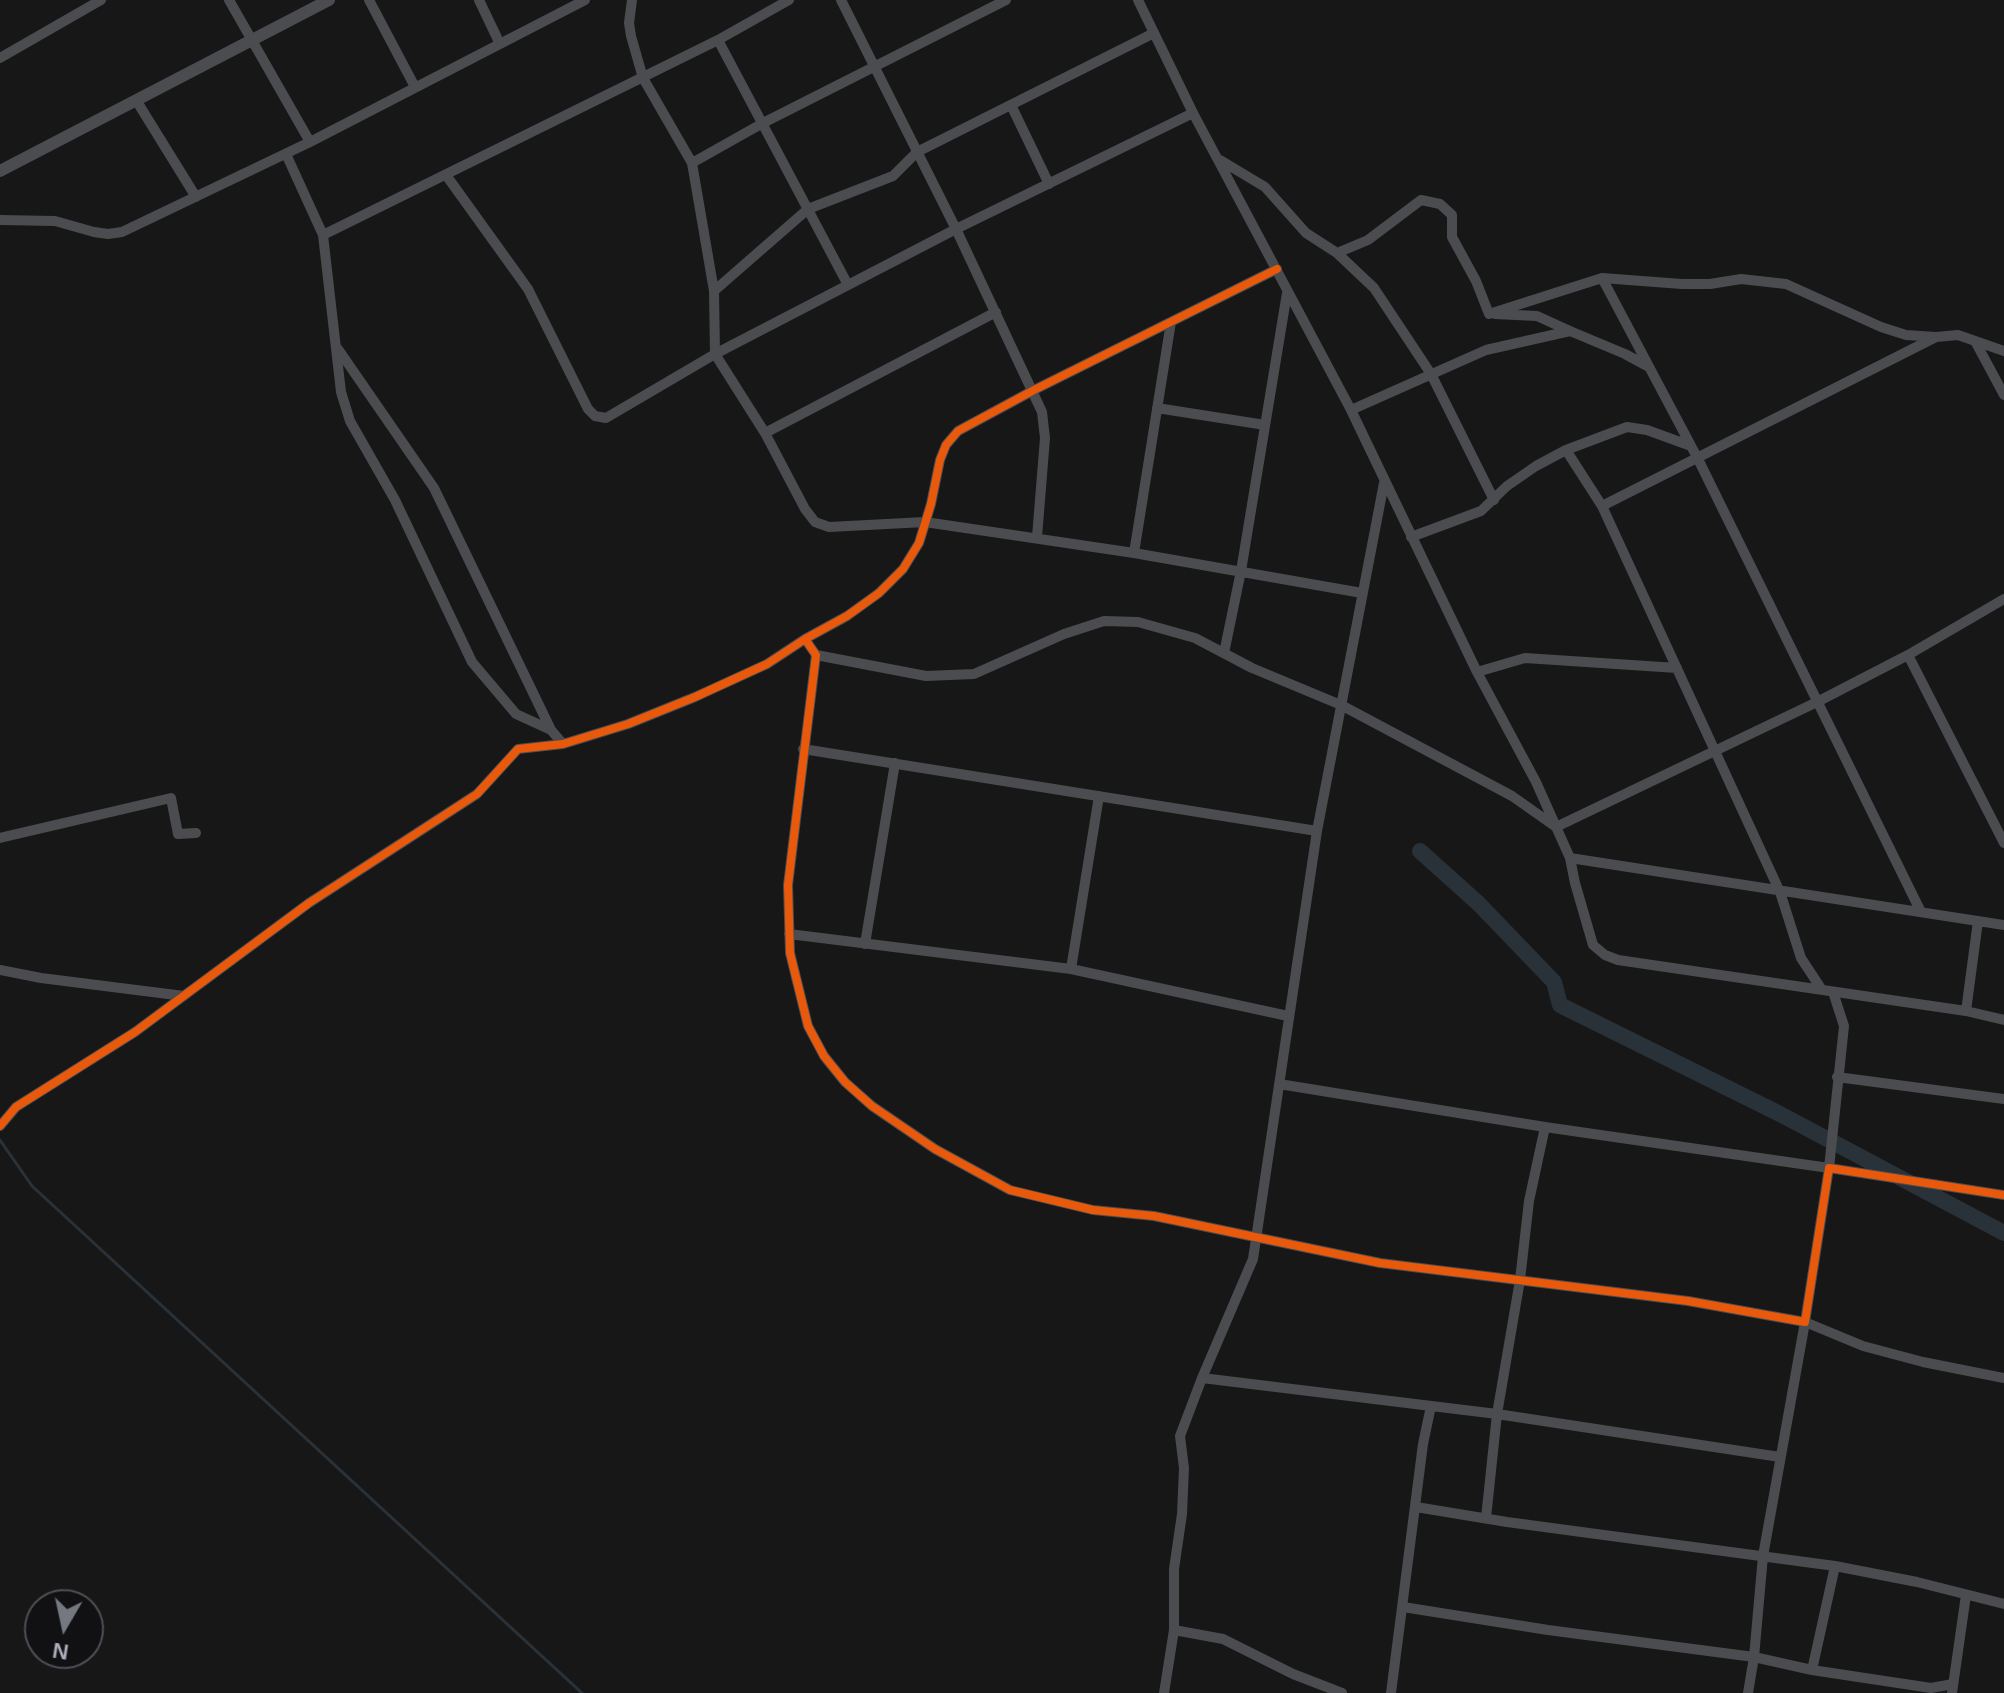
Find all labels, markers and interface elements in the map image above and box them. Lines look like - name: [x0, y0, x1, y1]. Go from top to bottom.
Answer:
- north arrow: [24, 1589, 104, 1669]
- text: N: [51, 1638, 70, 1665]

